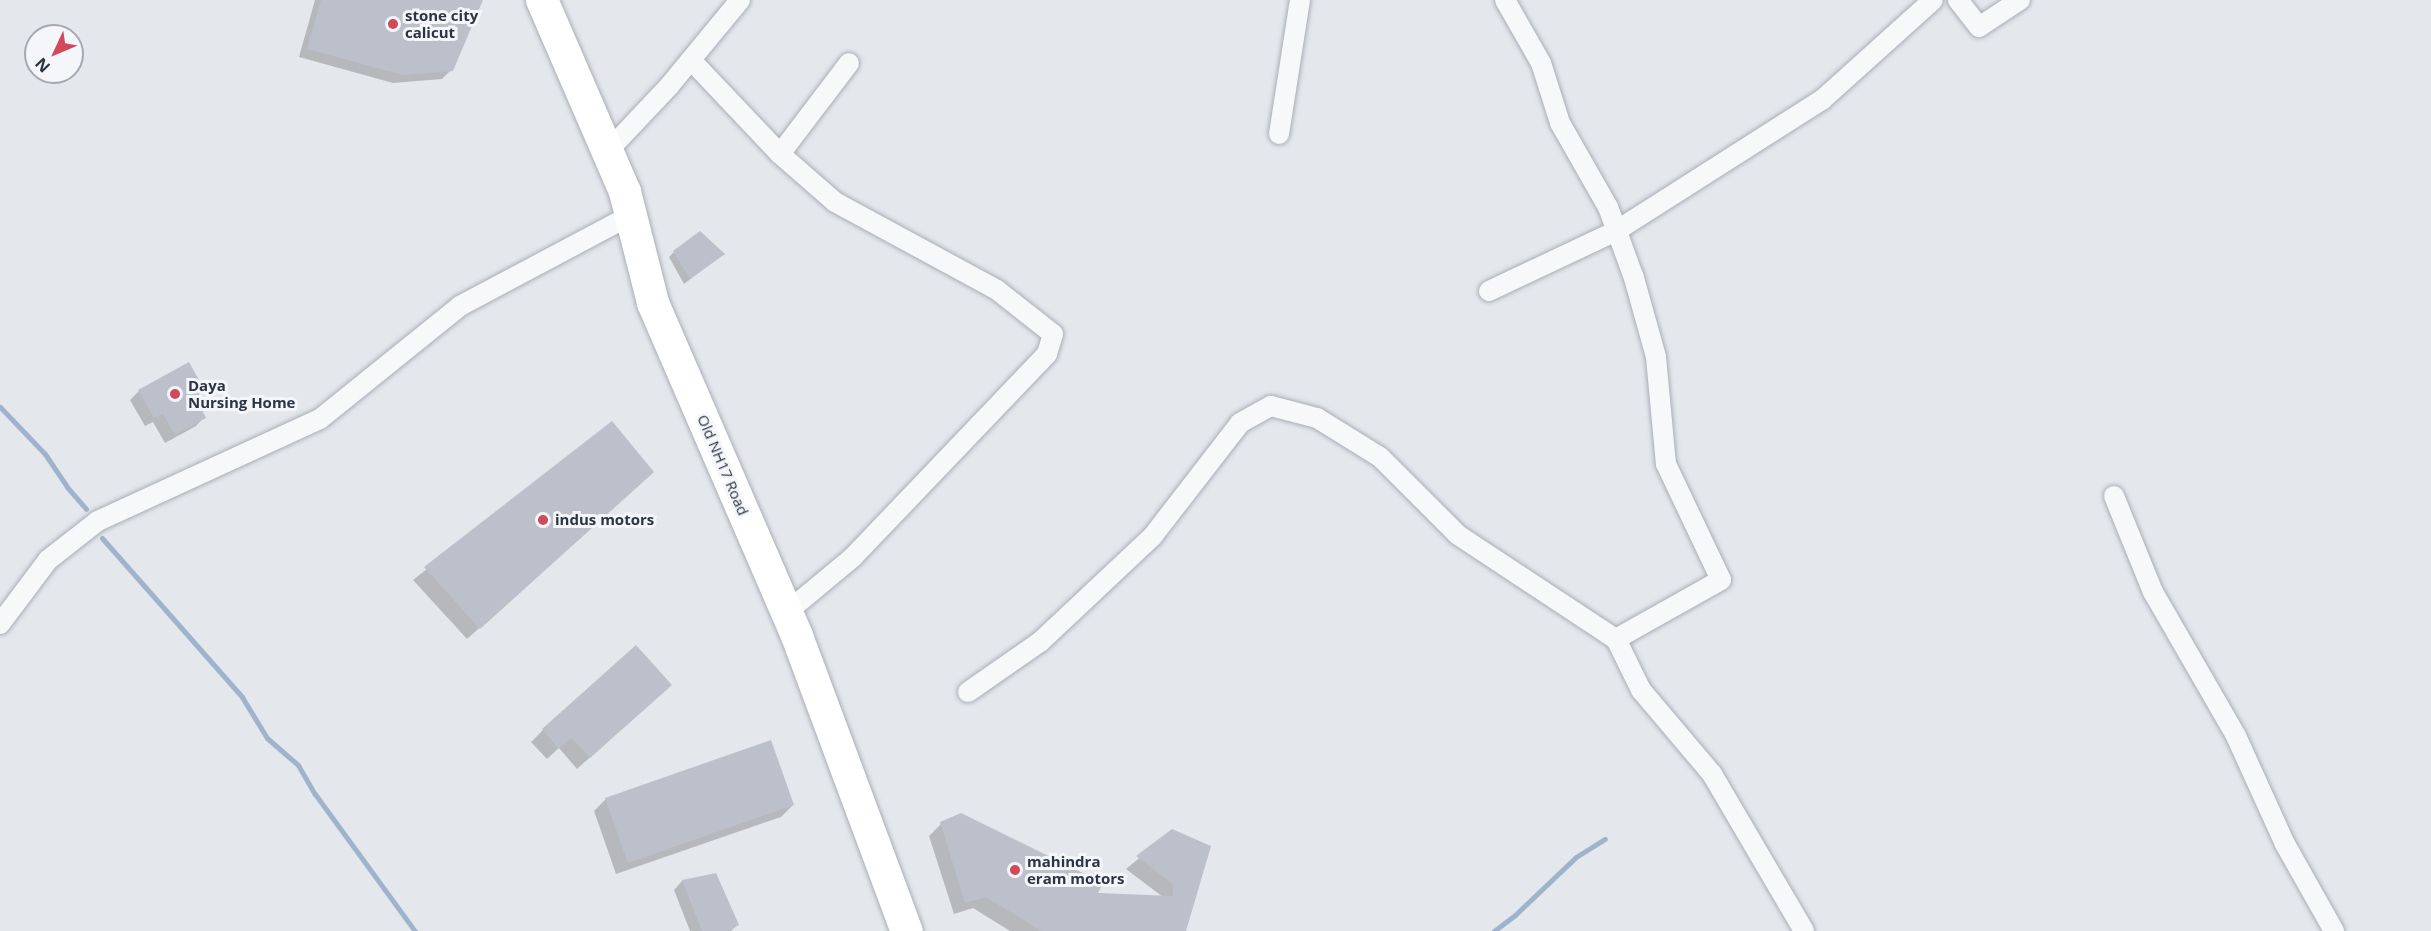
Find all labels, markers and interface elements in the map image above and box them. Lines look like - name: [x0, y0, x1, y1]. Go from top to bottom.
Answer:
- place label: stone city calicut: [405, 6, 478, 41]
- marker: stone city calicut: [386, 17, 400, 31]
- north arrow: [24, 24, 84, 84]
- text: N: [30, 53, 55, 77]
- place label: Daya Nursing Home: [188, 376, 295, 411]
- marker: Daya Nursing Home: [166, 385, 184, 403]
- street label: Old NH17 Road: [694, 412, 752, 518]
- place label: indus motors: [555, 511, 654, 529]
- marker: indus motors: [536, 513, 550, 527]
- place label: mahindra eram motors: [1027, 852, 1124, 887]
- marker: mahindra eram motors: [1008, 863, 1022, 877]

